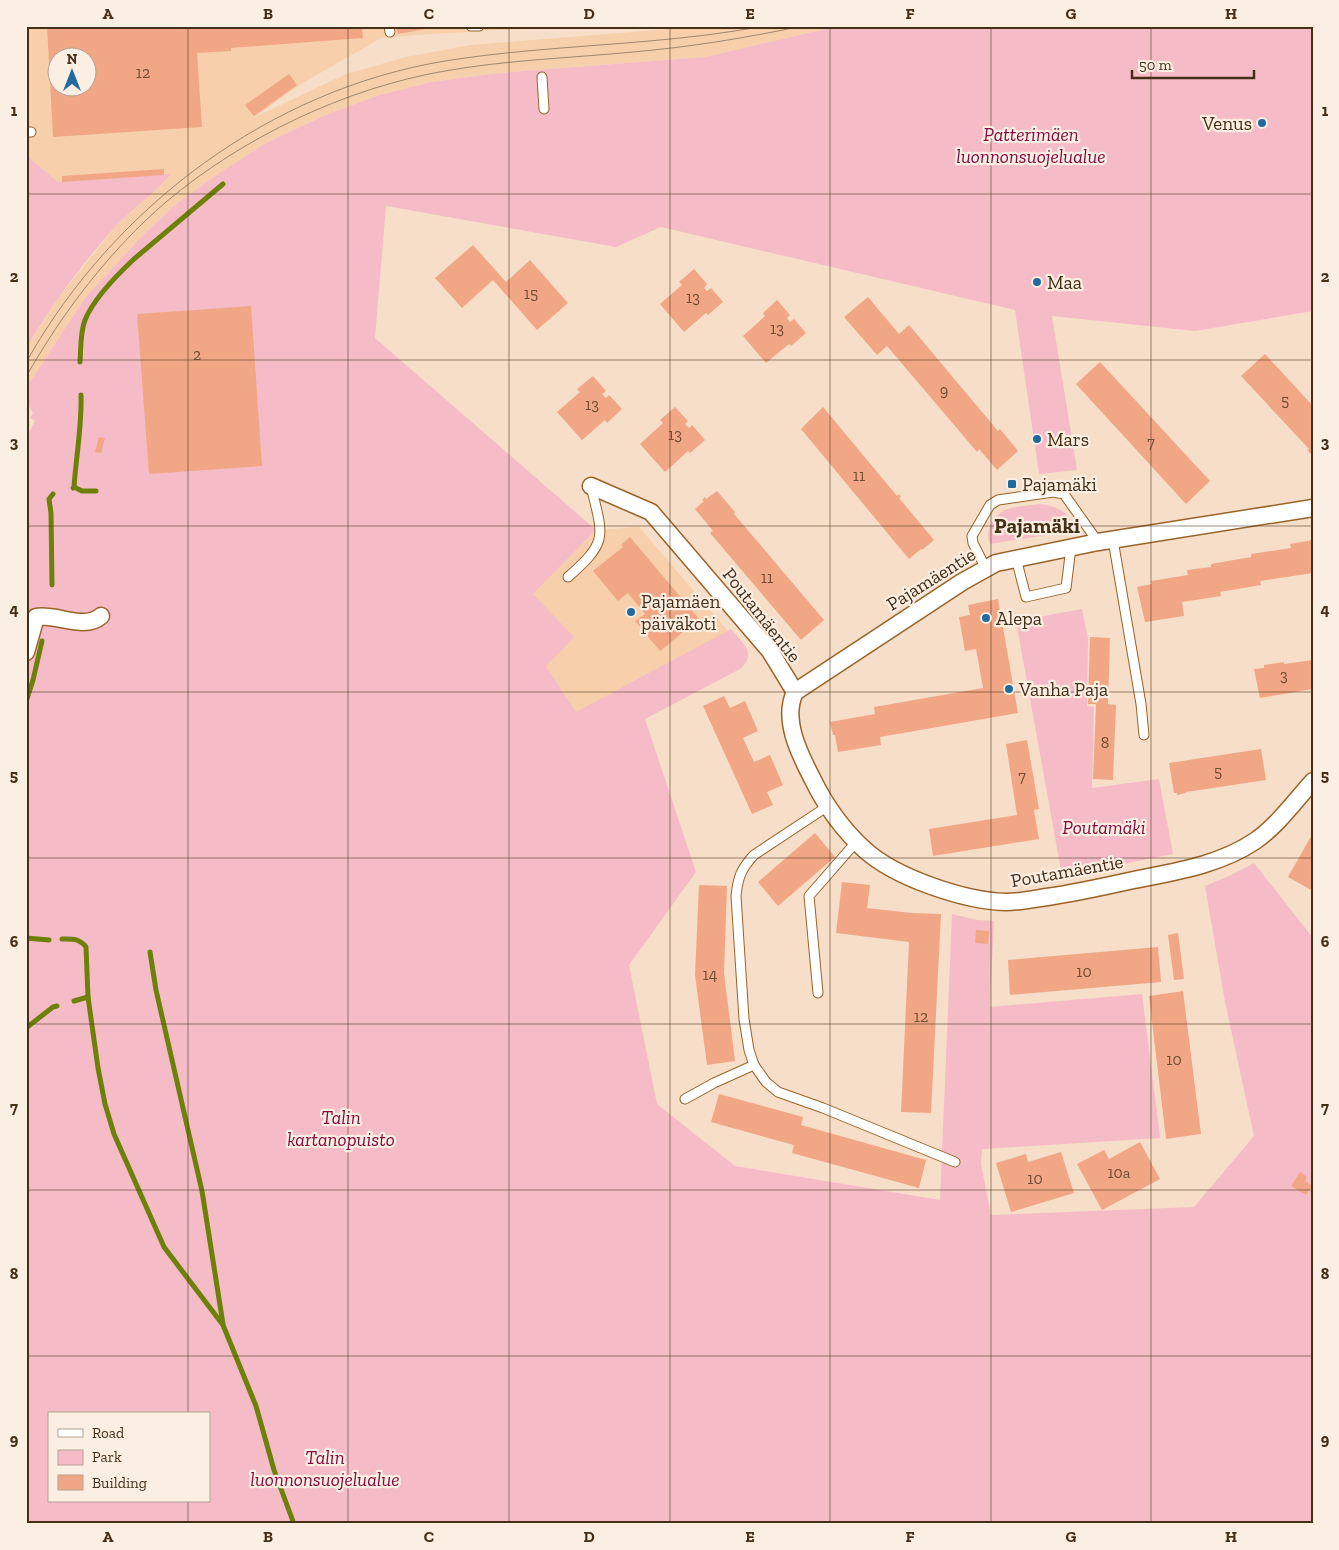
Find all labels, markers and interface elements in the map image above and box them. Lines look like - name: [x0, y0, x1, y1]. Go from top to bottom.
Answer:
- text: A: [103, 4, 114, 23]
- text: B: [263, 4, 273, 23]
- text: C: [424, 4, 434, 23]
- text: D: [583, 4, 595, 23]
- text: E: [745, 4, 755, 23]
- text: F: [905, 4, 915, 23]
- text: G: [1066, 4, 1077, 23]
- text: H: [1225, 4, 1237, 23]
- north arrow: [48, 48, 98, 98]
- scale bar: [1132, 48, 1254, 80]
- text: N: [67, 51, 78, 68]
- text: 50 m: [1139, 56, 1172, 74]
- house number: 12: [136, 63, 150, 82]
- text: 1: [11, 101, 18, 120]
- text: 1: [1322, 101, 1329, 120]
- place label: Venus: [1201, 112, 1252, 135]
- marker: Venus: [1256, 117, 1268, 129]
- park label: Patterimäen luonnonsuojelualue: [956, 123, 1106, 168]
- text: 2: [10, 267, 19, 286]
- text: 2: [1321, 267, 1330, 286]
- place label: Maa: [1047, 271, 1082, 294]
- marker: Maa: [1031, 276, 1043, 288]
- house number: 15: [524, 284, 538, 303]
- house number: 13: [686, 288, 700, 307]
- house number: 13: [770, 319, 784, 338]
- house number: 2: [193, 345, 201, 364]
- house number: 9: [940, 381, 948, 400]
- house number: 5: [1281, 391, 1289, 410]
- house number: 13: [585, 395, 599, 414]
- house number: 13: [668, 425, 682, 444]
- place label: Mars: [1047, 428, 1089, 451]
- text: 3: [10, 433, 19, 452]
- marker: Mars: [1031, 433, 1043, 445]
- house number: 7: [1147, 433, 1155, 452]
- text: 3: [1321, 433, 1330, 452]
- house number: 11: [853, 466, 865, 485]
- place label: Pajamäki: [1022, 473, 1097, 496]
- marker: Pajamäki: [1006, 478, 1018, 490]
- district label: Pajamäki: [994, 513, 1080, 538]
- street label: Pajamäentie: [882, 543, 980, 615]
- street label: Poutamäentie: [718, 563, 806, 667]
- house number: 11: [761, 568, 773, 587]
- place label: Pajamäen päiväkoti: [641, 590, 720, 635]
- text: 4: [9, 600, 19, 619]
- text: 4: [1320, 600, 1330, 619]
- marker: Pajamäen päiväkoti: [625, 606, 637, 618]
- place label: Alepa: [996, 607, 1042, 630]
- marker: Alepa: [980, 612, 992, 624]
- house number: 3: [1280, 666, 1288, 685]
- place label: Vanha Paja: [1018, 678, 1108, 701]
- marker: Vanha Paja: [1003, 683, 1015, 695]
- house number: 8: [1101, 733, 1109, 752]
- house number: 5: [1214, 762, 1222, 781]
- text: 5: [10, 766, 18, 785]
- text: 5: [1321, 766, 1329, 785]
- house number: 7: [1018, 767, 1026, 786]
- park label: Poutamäki: [1062, 816, 1146, 839]
- street label: Poutamäentie: [1009, 850, 1125, 892]
- text: 6: [10, 932, 19, 951]
- text: 6: [1321, 932, 1330, 951]
- house number: 10: [1076, 962, 1092, 981]
- house number: 14: [703, 965, 718, 984]
- house number: 12: [914, 1007, 928, 1026]
- house number: 10: [1166, 1050, 1182, 1069]
- text: 7: [10, 1098, 18, 1117]
- text: 7: [1321, 1098, 1329, 1117]
- park label: Talin kartanopuisto: [287, 1106, 395, 1151]
- house number: 10a: [1107, 1163, 1131, 1182]
- house number: 10: [1027, 1169, 1043, 1188]
- text: 8: [10, 1264, 19, 1283]
- text: 8: [1321, 1264, 1330, 1283]
- legend: [48, 1412, 210, 1502]
- text: Road: [92, 1424, 125, 1442]
- text: 9: [10, 1430, 19, 1449]
- text: 9: [1321, 1430, 1330, 1449]
- park label: Talin luonnonsuojelualue: [250, 1446, 400, 1491]
- text: Park: [92, 1448, 122, 1466]
- text: Building: [92, 1474, 147, 1492]
- text: A: [103, 1527, 114, 1546]
- text: B: [263, 1527, 273, 1546]
- text: C: [424, 1527, 434, 1546]
- text: D: [583, 1527, 595, 1546]
- text: E: [745, 1527, 755, 1546]
- text: F: [905, 1527, 915, 1546]
- text: G: [1066, 1527, 1077, 1546]
- text: H: [1225, 1527, 1237, 1546]

